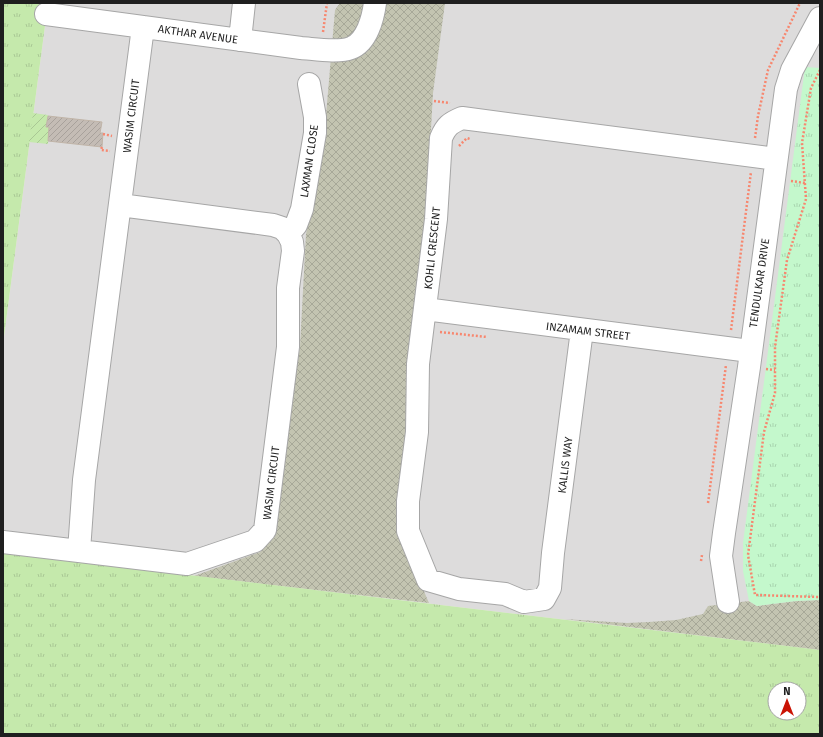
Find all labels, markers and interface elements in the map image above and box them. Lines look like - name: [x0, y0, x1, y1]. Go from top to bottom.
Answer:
- street label: AKTHAR AVENUE: [157, 22, 239, 47]
- street label: WASIM CIRCUIT: [121, 78, 143, 154]
- street label: LAXMAN CLOSE: [298, 124, 321, 198]
- street label: KOHLI CRESCENT: [422, 206, 443, 290]
- street label: TENDULKAR DRIVE: [747, 237, 772, 329]
- street label: INZAMAM STREET: [545, 320, 631, 343]
- street label: KALLIS WAY: [556, 436, 575, 494]
- street label: WASIM CIRCUIT: [261, 445, 283, 521]
- north arrow: [767, 681, 807, 721]
- text: N: [783, 685, 791, 698]

